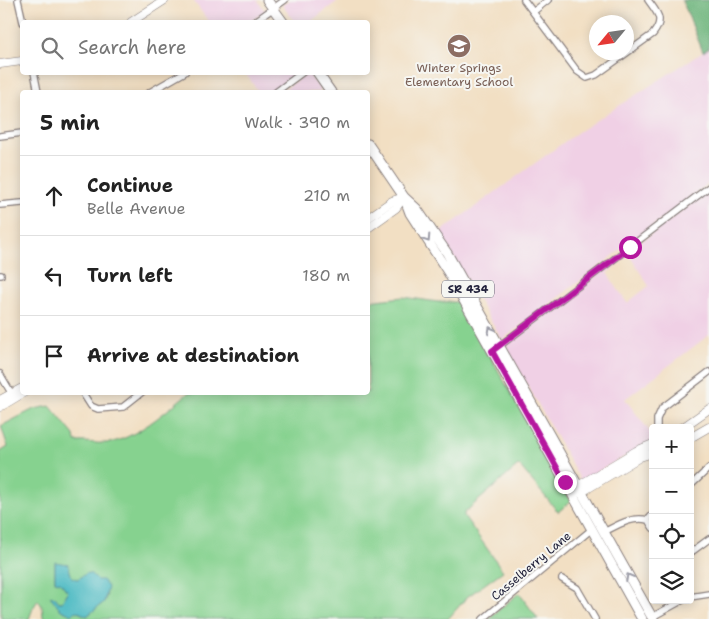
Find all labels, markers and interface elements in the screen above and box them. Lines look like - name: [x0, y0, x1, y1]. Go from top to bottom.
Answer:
- north arrow: [589, 15, 634, 60]
- search box: [20, 20, 370, 75]
- school or university icon: Winter Springs Elementary School: [446, 33, 472, 59]
- icon: search: [38, 34, 66, 62]
- text: Search here: [78, 35, 187, 60]
- place label: Winter Springs Elementary School: [405, 60, 513, 90]
- text: 5 min: [40, 109, 100, 137]
- text: Walk · 390 m: [244, 112, 350, 133]
- text: Continue: [87, 173, 173, 198]
- icon: ahead: [40, 182, 68, 210]
- text: 210 m: [303, 185, 350, 206]
- text: Belle Avenue: [87, 198, 186, 219]
- one-way arrow: [421, 234, 431, 243]
- route start: [619, 236, 642, 259]
- icon: left: [40, 262, 68, 290]
- text: Turn left: [87, 263, 173, 288]
- text: 180 m: [302, 265, 350, 286]
- road number: SR 434: [442, 280, 494, 298]
- one-way arrow: [487, 327, 497, 336]
- icon: arrive: [40, 342, 68, 370]
- text: Arrive at destination: [87, 343, 299, 368]
- map controls: [649, 424, 694, 604]
- button: +: [649, 424, 694, 469]
- button: −: [649, 469, 694, 514]
- route end: [554, 471, 577, 494]
- button: locate: [649, 514, 694, 559]
- street label: Casselberry Lane: [488, 528, 574, 604]
- button: layers: [649, 559, 694, 604]
- one-way arrow: [625, 573, 635, 582]

